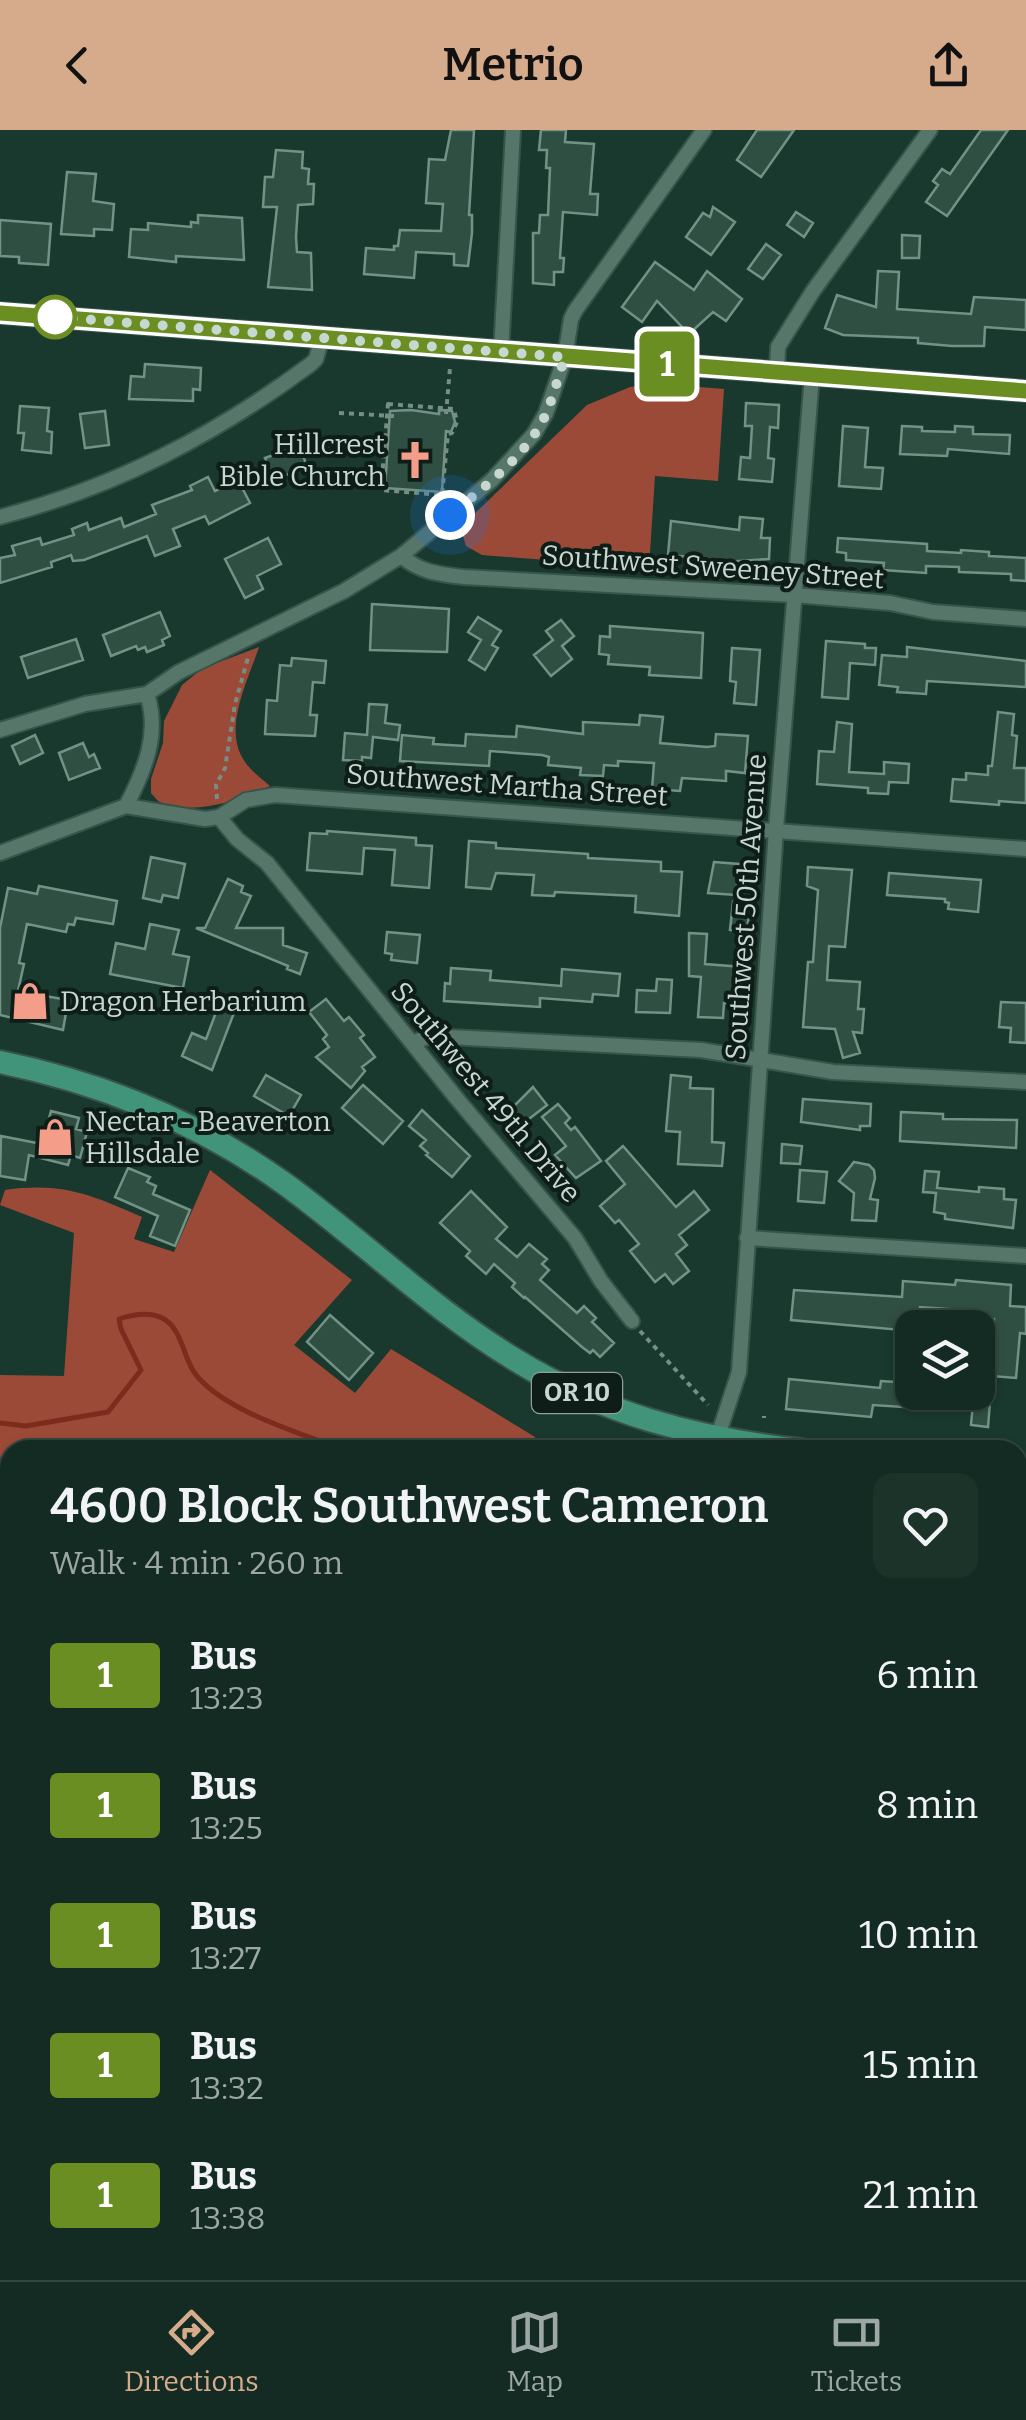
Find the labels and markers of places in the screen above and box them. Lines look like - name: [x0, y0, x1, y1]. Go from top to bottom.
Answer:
- unlabelled marker: [34, 296, 76, 338]
- place label: Hillcrest Bible Church: [219, 428, 385, 493]
- church icon: Hillcrest Bible Church: [394, 439, 436, 481]
- shop icon: Dragon Herbarium: [9, 980, 51, 1022]
- place label: Dragon Herbarium: [60, 985, 306, 1018]
- place label: Nectar - Beaverton Hillsdale: [85, 1105, 331, 1170]
- shop icon: Nectar - Beaverton Hillsdale: [34, 1116, 76, 1158]

